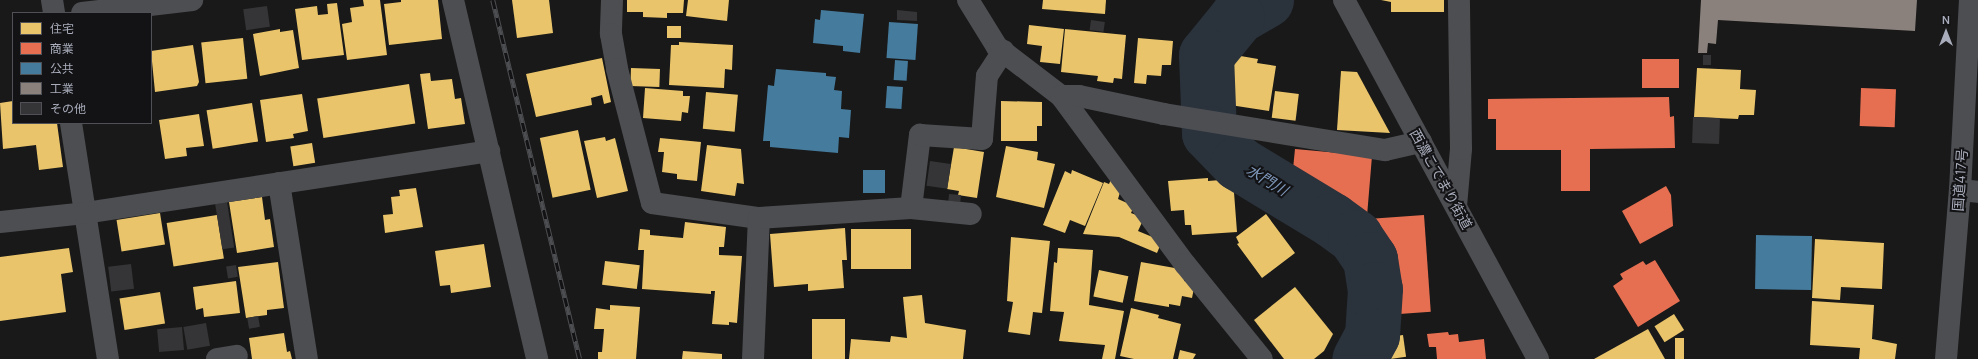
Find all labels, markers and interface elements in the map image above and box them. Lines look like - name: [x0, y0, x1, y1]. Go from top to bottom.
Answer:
- legend: [12, 12, 152, 124]
- north arrow: [1926, 12, 1966, 52]
- text: N: [1942, 12, 1950, 27]
- text: 住宅: [50, 20, 74, 37]
- text: 商業: [50, 40, 74, 57]
- text: 公共: [50, 60, 74, 77]
- text: 工業: [50, 80, 74, 97]
- text: その他: [50, 100, 86, 117]
- street label: 西濃こでまり街道: [1407, 126, 1475, 232]
- street label: 国道417号: [1949, 148, 1971, 212]
- water label: 水門川: [1243, 161, 1291, 199]

